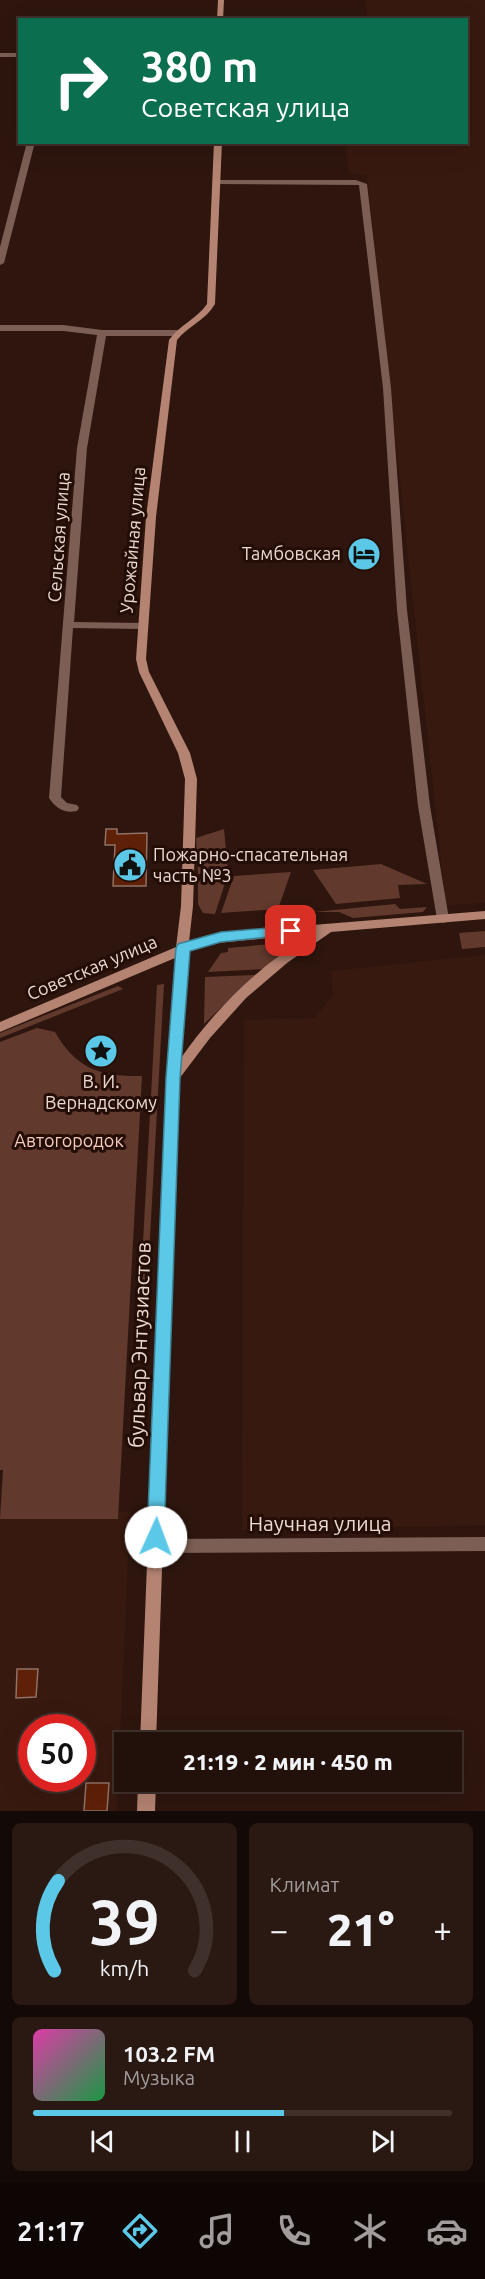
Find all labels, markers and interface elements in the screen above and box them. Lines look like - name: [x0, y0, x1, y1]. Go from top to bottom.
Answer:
- icon: right: [42, 42, 120, 120]
- text: 380 m: [141, 43, 258, 90]
- text: Советская улица: [141, 92, 350, 122]
- street label: Урожайная улица: [116, 466, 148, 614]
- street label: Сельская улица: [43, 471, 73, 603]
- hotel icon: Тамбовская: [346, 536, 382, 572]
- place label: Тамбовская: [242, 543, 341, 563]
- place label: Пожарно-спасательная часть №3: [153, 844, 348, 885]
- public building icon: Пожарно-спасательная часть №3: [112, 847, 148, 883]
- pin: [265, 905, 316, 956]
- icon: arrive: [274, 914, 307, 947]
- street label: Советская улица: [24, 931, 160, 1004]
- place icon: В. И. Вернадскому: [83, 1033, 119, 1069]
- place label: В. И. Вернадскому: [45, 1071, 157, 1112]
- park label: Автогородок: [14, 1130, 124, 1150]
- street label: бульвар Энтузиастов: [123, 1241, 155, 1448]
- position arrow: [124, 1505, 188, 1569]
- street label: Научная улица: [248, 1511, 392, 1535]
- speed limit sign: 50: [18, 1714, 96, 1792]
- text: 21:19 · 2 мин · 450 m: [183, 1749, 393, 1774]
- text: Климат: [270, 1873, 339, 1896]
- text: 39: [89, 1887, 159, 1957]
- text: 21°: [327, 1904, 394, 1955]
- text: −: [270, 1911, 288, 1948]
- text: +: [433, 1911, 452, 1948]
- text: km/h: [99, 1956, 149, 1980]
- text: 103.2 FM: [123, 2041, 215, 2066]
- text: Музыка: [123, 2066, 195, 2089]
- icon: previous: [86, 2125, 119, 2158]
- icon: pause: [226, 2125, 259, 2158]
- icon: next: [366, 2125, 399, 2158]
- icon: directions: [119, 2210, 161, 2252]
- icon: music: [196, 2210, 238, 2252]
- icon: phone: [273, 2210, 315, 2252]
- icon: climate: [349, 2210, 391, 2252]
- icon: car: [426, 2210, 468, 2252]
- text: 21:17: [17, 2216, 85, 2246]

